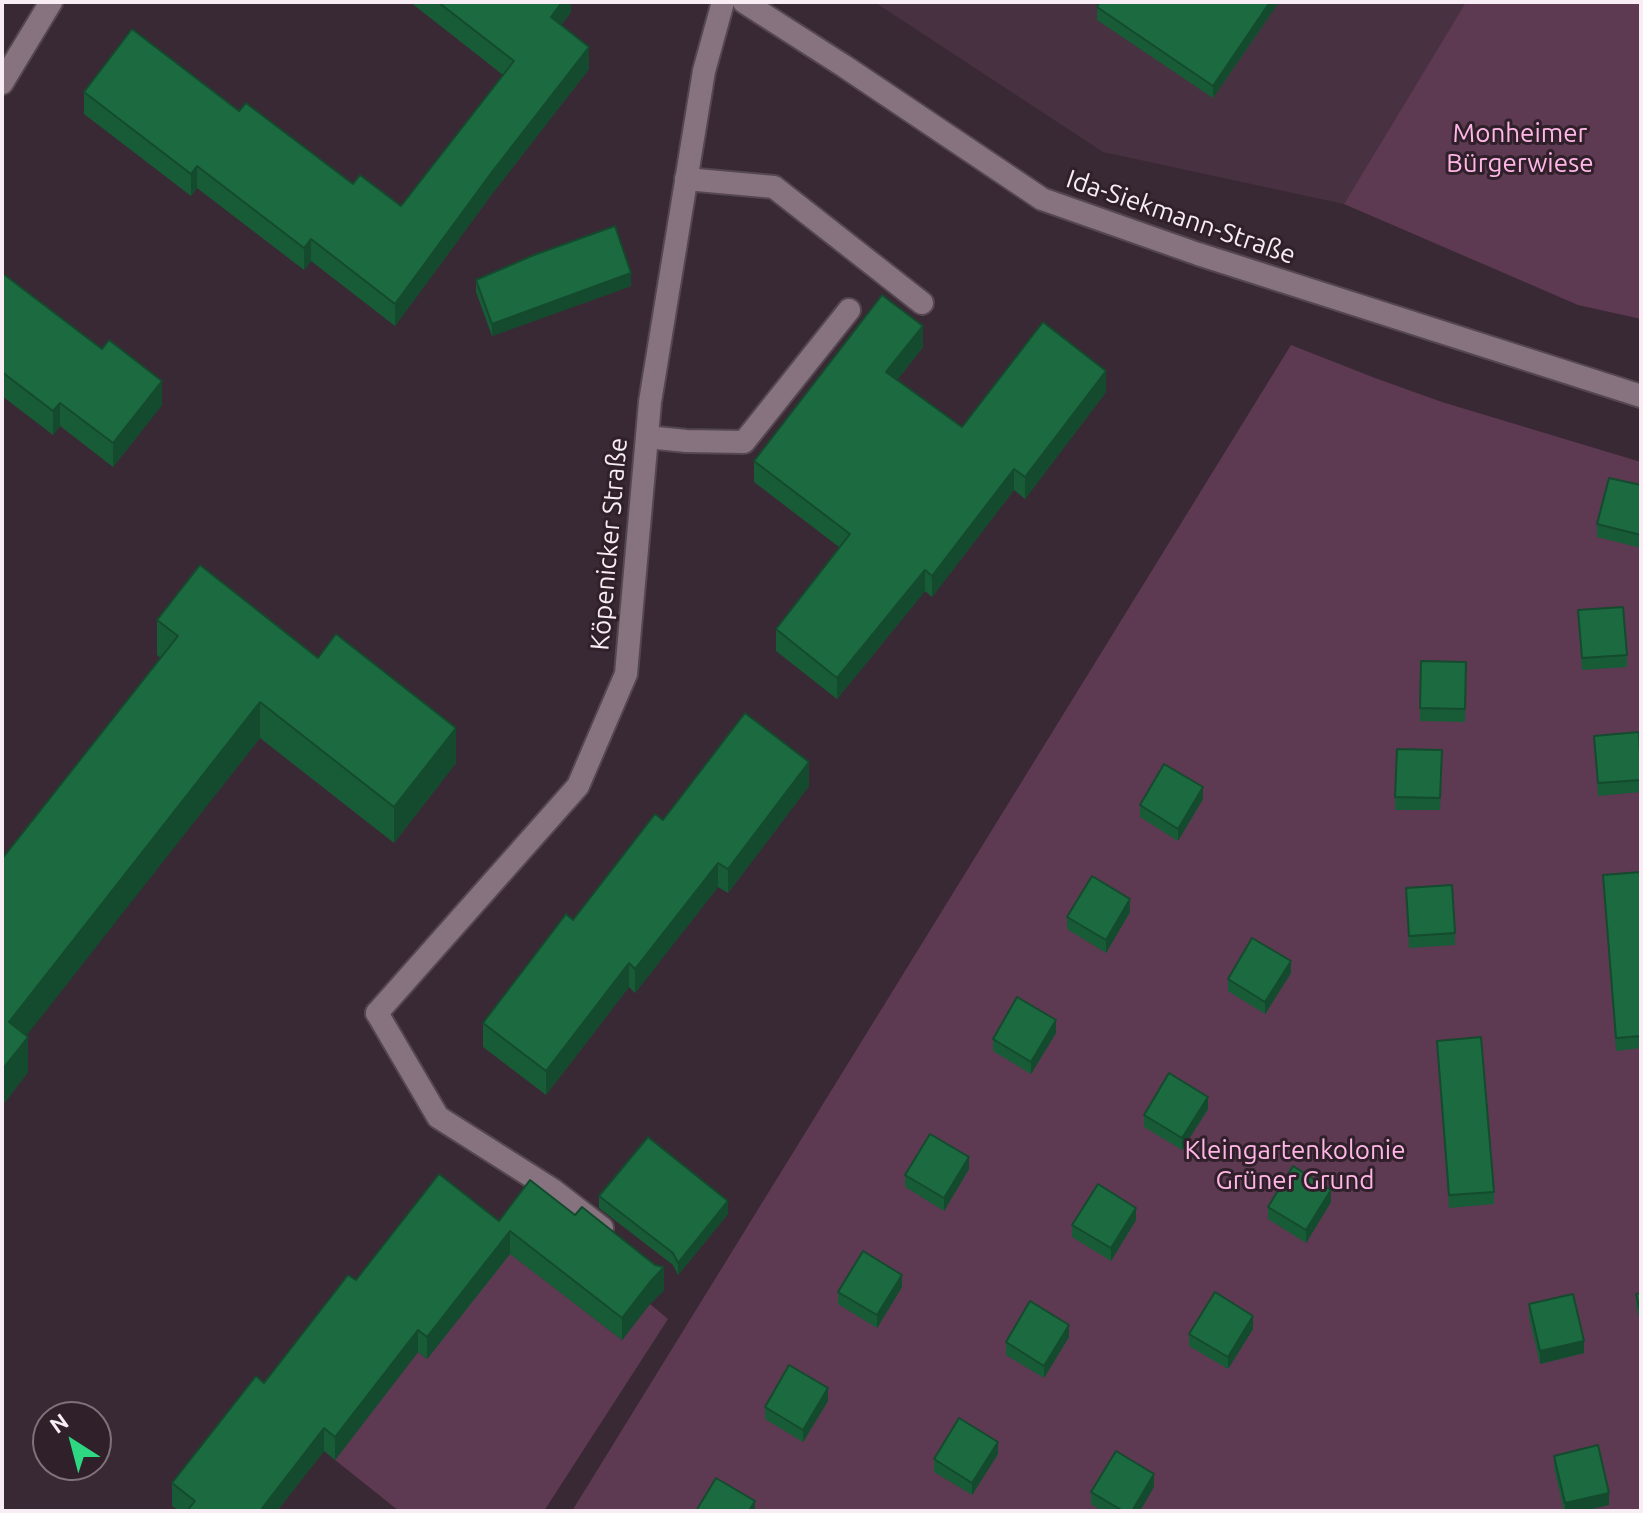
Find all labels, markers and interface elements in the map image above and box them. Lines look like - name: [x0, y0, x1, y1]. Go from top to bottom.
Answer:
- park label: Monheimer Bürgerwiese: [1446, 117, 1594, 178]
- street label: Ida-Siekmann-Straße: [1062, 163, 1300, 271]
- street label: Köpenicker Straße: [584, 436, 634, 652]
- park label: Kleingartenkolonie Grüner Grund: [1184, 1134, 1406, 1196]
- north arrow: [32, 1401, 112, 1481]
- text: N: [45, 1408, 73, 1438]

